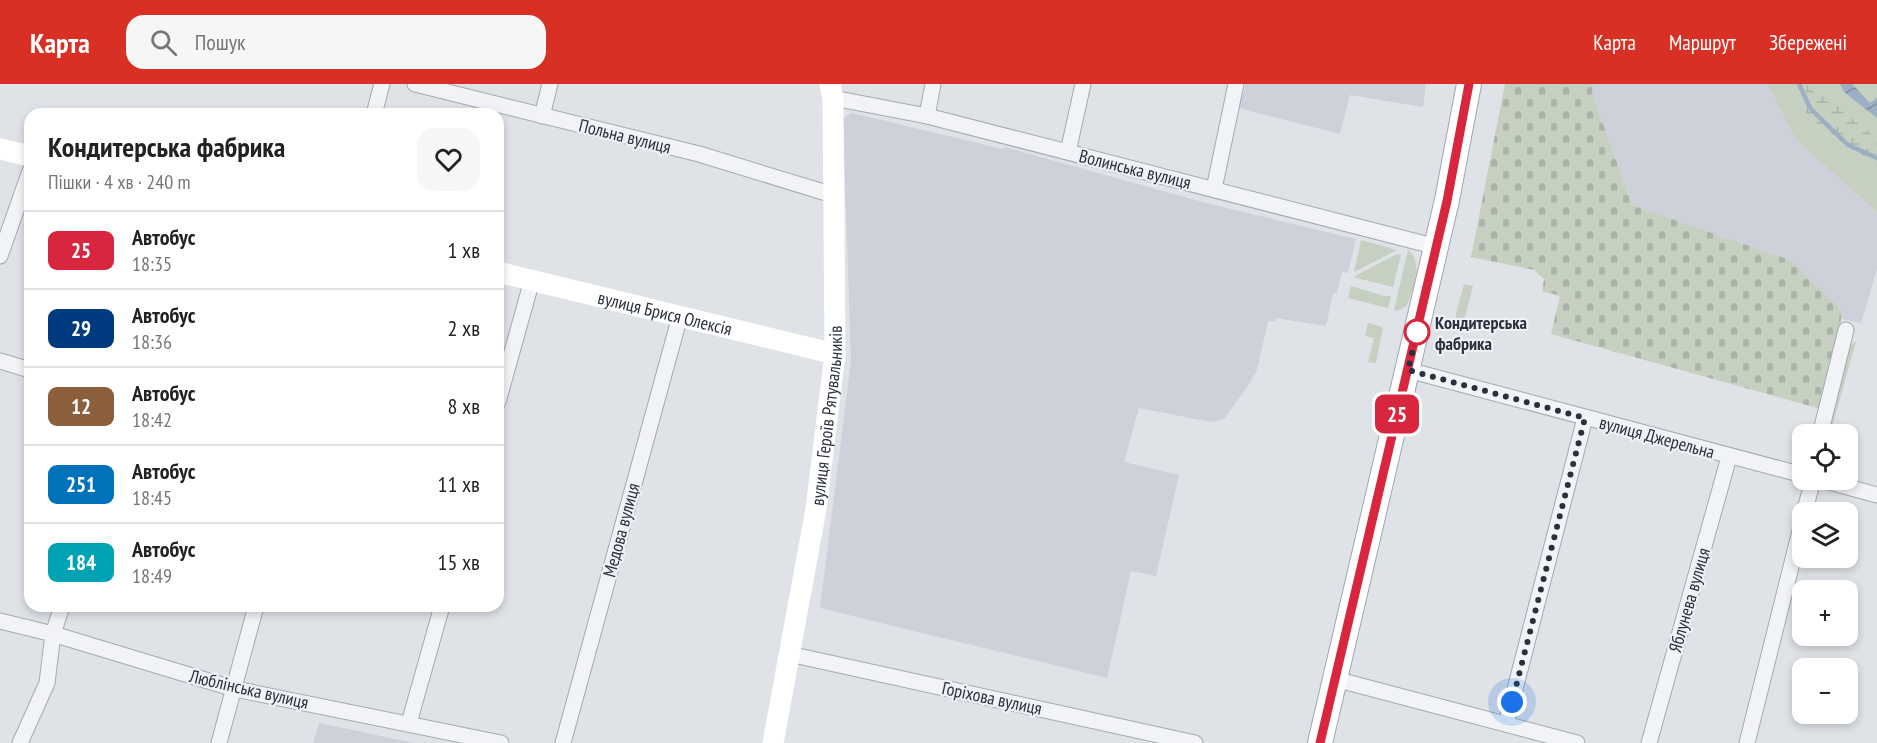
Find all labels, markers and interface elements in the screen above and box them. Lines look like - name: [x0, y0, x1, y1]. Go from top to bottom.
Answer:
- search box: [126, 15, 546, 69]
- text: Карта: [30, 24, 90, 61]
- icon: search: [147, 26, 180, 59]
- text: Пошук: [195, 28, 246, 56]
- text: Карта: [1593, 29, 1636, 56]
- text: Маршрут: [1669, 29, 1736, 56]
- text: Збережені: [1769, 29, 1847, 56]
- street label: Польна вулиця: [577, 113, 673, 159]
- text: Кондитерська фабрика: [48, 128, 285, 165]
- button: heart: [417, 128, 480, 191]
- street label: Волинська вулиця: [1077, 144, 1193, 194]
- text: Пішки · 4 хв · 240 m: [48, 169, 191, 195]
- text: Автобус: [132, 223, 195, 251]
- text: 1 хв: [448, 236, 480, 264]
- text: 25: [71, 237, 91, 264]
- text: 18:35: [132, 251, 172, 277]
- street label: вулиця Брися Олексія: [596, 285, 734, 340]
- text: Автобус: [132, 301, 195, 329]
- place label: Кондитерська фабрика: [1435, 311, 1527, 355]
- text: 2 хв: [448, 314, 480, 342]
- text: 29: [71, 315, 91, 342]
- marker: Кондитерська фабрика: [1404, 319, 1430, 345]
- street label: вулиця Героїв Рятувальників: [805, 325, 847, 507]
- text: 18:36: [132, 329, 172, 355]
- text: Автобус: [132, 379, 195, 407]
- text: 8 хв: [448, 392, 480, 420]
- text: 12: [71, 393, 91, 420]
- line badge: 25: [1370, 394, 1424, 434]
- text: 25: [1387, 401, 1407, 428]
- text: 18:42: [132, 407, 172, 433]
- street label: вулиця Джерельна: [1597, 411, 1717, 463]
- map controls: [1792, 424, 1858, 724]
- button: locate: [1792, 424, 1858, 490]
- text: Автобус: [132, 457, 195, 485]
- text: 11 хв: [438, 470, 480, 498]
- text: 251: [66, 471, 96, 498]
- street label: Медова вулиця: [597, 480, 645, 580]
- text: 18:45: [132, 485, 172, 511]
- button: layers: [1792, 502, 1858, 568]
- text: Автобус: [132, 535, 195, 563]
- street label: Яблунева вулиця: [1663, 545, 1715, 655]
- text: 15 хв: [438, 548, 480, 576]
- text: 184: [66, 549, 96, 576]
- text: 18:49: [132, 563, 172, 589]
- button: +: [1792, 580, 1858, 646]
- button: −: [1792, 658, 1858, 724]
- street label: Люблінська вулиця: [186, 664, 311, 714]
- street label: Горіхова вулиця: [940, 676, 1044, 720]
- your location: [1497, 687, 1527, 717]

